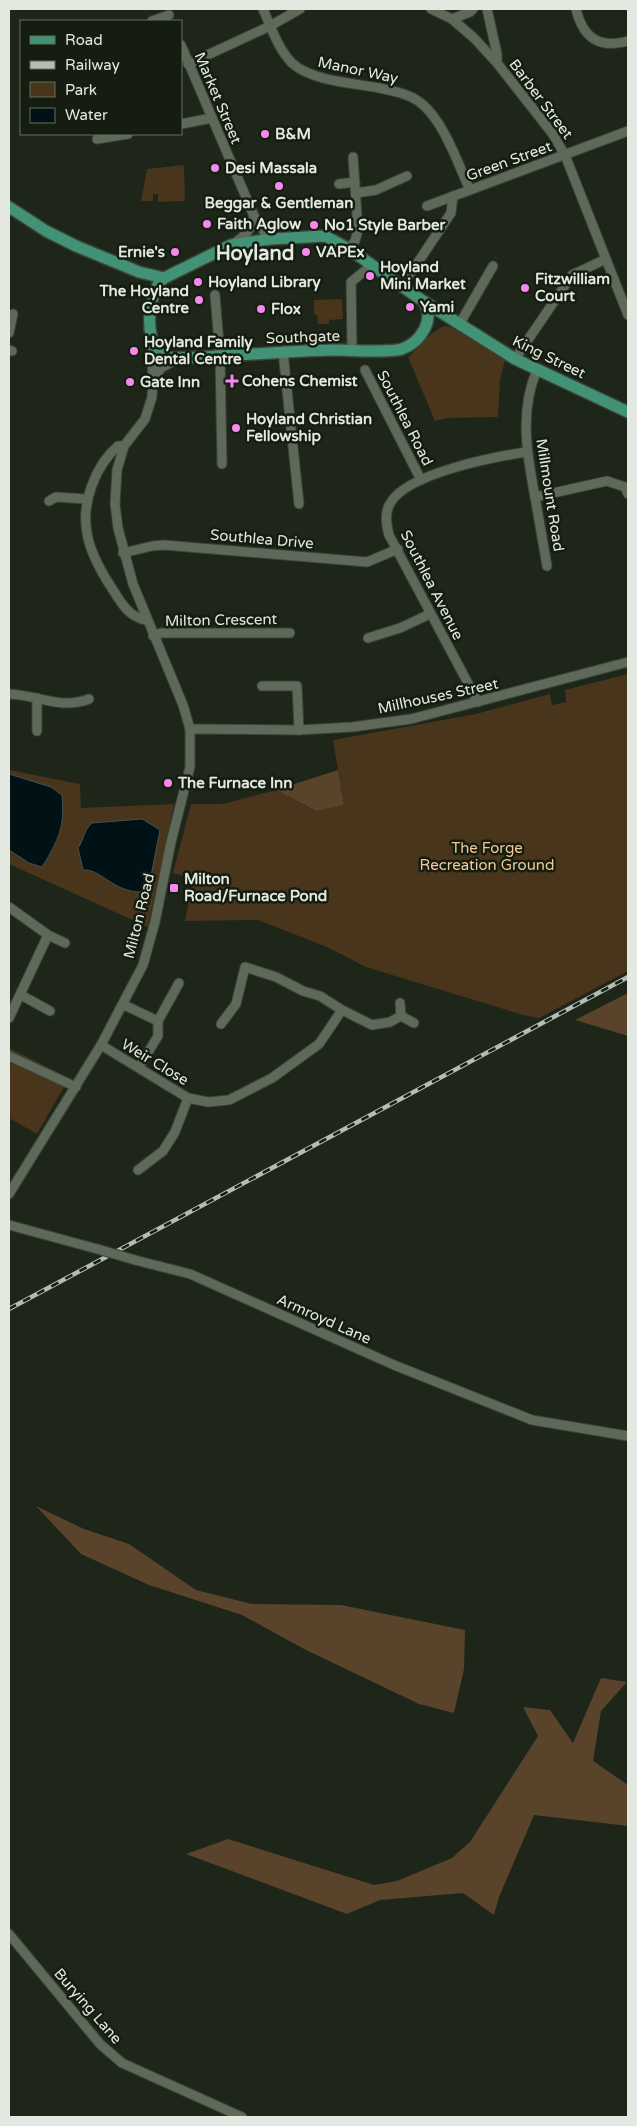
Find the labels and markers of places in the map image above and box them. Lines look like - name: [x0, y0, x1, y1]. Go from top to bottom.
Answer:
- place label: B&M: [275, 125, 311, 143]
- marker: B&M: [259, 128, 271, 140]
- place label: Desi Massala: [225, 159, 317, 177]
- marker: Desi Massala: [209, 162, 221, 174]
- marker: Beggar & Gentleman: [273, 180, 285, 192]
- place label: Beggar & Gentleman: [205, 194, 353, 213]
- place label: Faith Aglow: [217, 215, 301, 234]
- place label: No1 Style Barber: [324, 216, 446, 235]
- marker: Faith Aglow: [201, 218, 213, 230]
- marker: No1 Style Barber: [308, 219, 320, 231]
- place label: Ernie's: [118, 243, 165, 261]
- place label: VAPEx: [316, 243, 365, 261]
- marker: Ernie's: [169, 246, 181, 258]
- marker: VAPEx: [300, 246, 312, 258]
- place label: Hoyland Mini Market: [380, 258, 466, 293]
- marker: Hoyland Mini Market: [364, 270, 376, 282]
- place label: Fitzwilliam Court: [535, 270, 610, 305]
- place label: Hoyland Library: [208, 273, 321, 292]
- marker: Hoyland Library: [192, 276, 204, 288]
- place label: The Hoyland Centre: [98, 282, 190, 317]
- marker: Fitzwilliam Court: [519, 282, 531, 294]
- marker: The Hoyland Centre: [193, 294, 205, 306]
- place label: Yami: [420, 298, 454, 316]
- place label: Flox: [271, 300, 301, 318]
- marker: Yami: [404, 301, 416, 313]
- marker: Flox: [255, 303, 267, 315]
- place label: Hoyland Family Dental Centre: [144, 333, 253, 368]
- marker: Hoyland Family Dental Centre: [128, 345, 140, 357]
- place label: Cohens Chemist: [242, 372, 358, 390]
- place label: Gate Inn: [140, 373, 200, 391]
- marker: Cohens Chemist: [226, 375, 238, 387]
- marker: Gate Inn: [124, 376, 136, 388]
- place label: Hoyland Christian Fellowship: [246, 410, 372, 446]
- marker: Hoyland Christian Fellowship: [230, 422, 242, 434]
- place label: The Furnace Inn: [177, 774, 292, 792]
- marker: The Furnace Inn: [162, 777, 174, 789]
- place label: Milton Road/Furnace Pond: [184, 870, 327, 905]
- marker: Milton Road/Furnace Pond: [168, 882, 180, 894]

